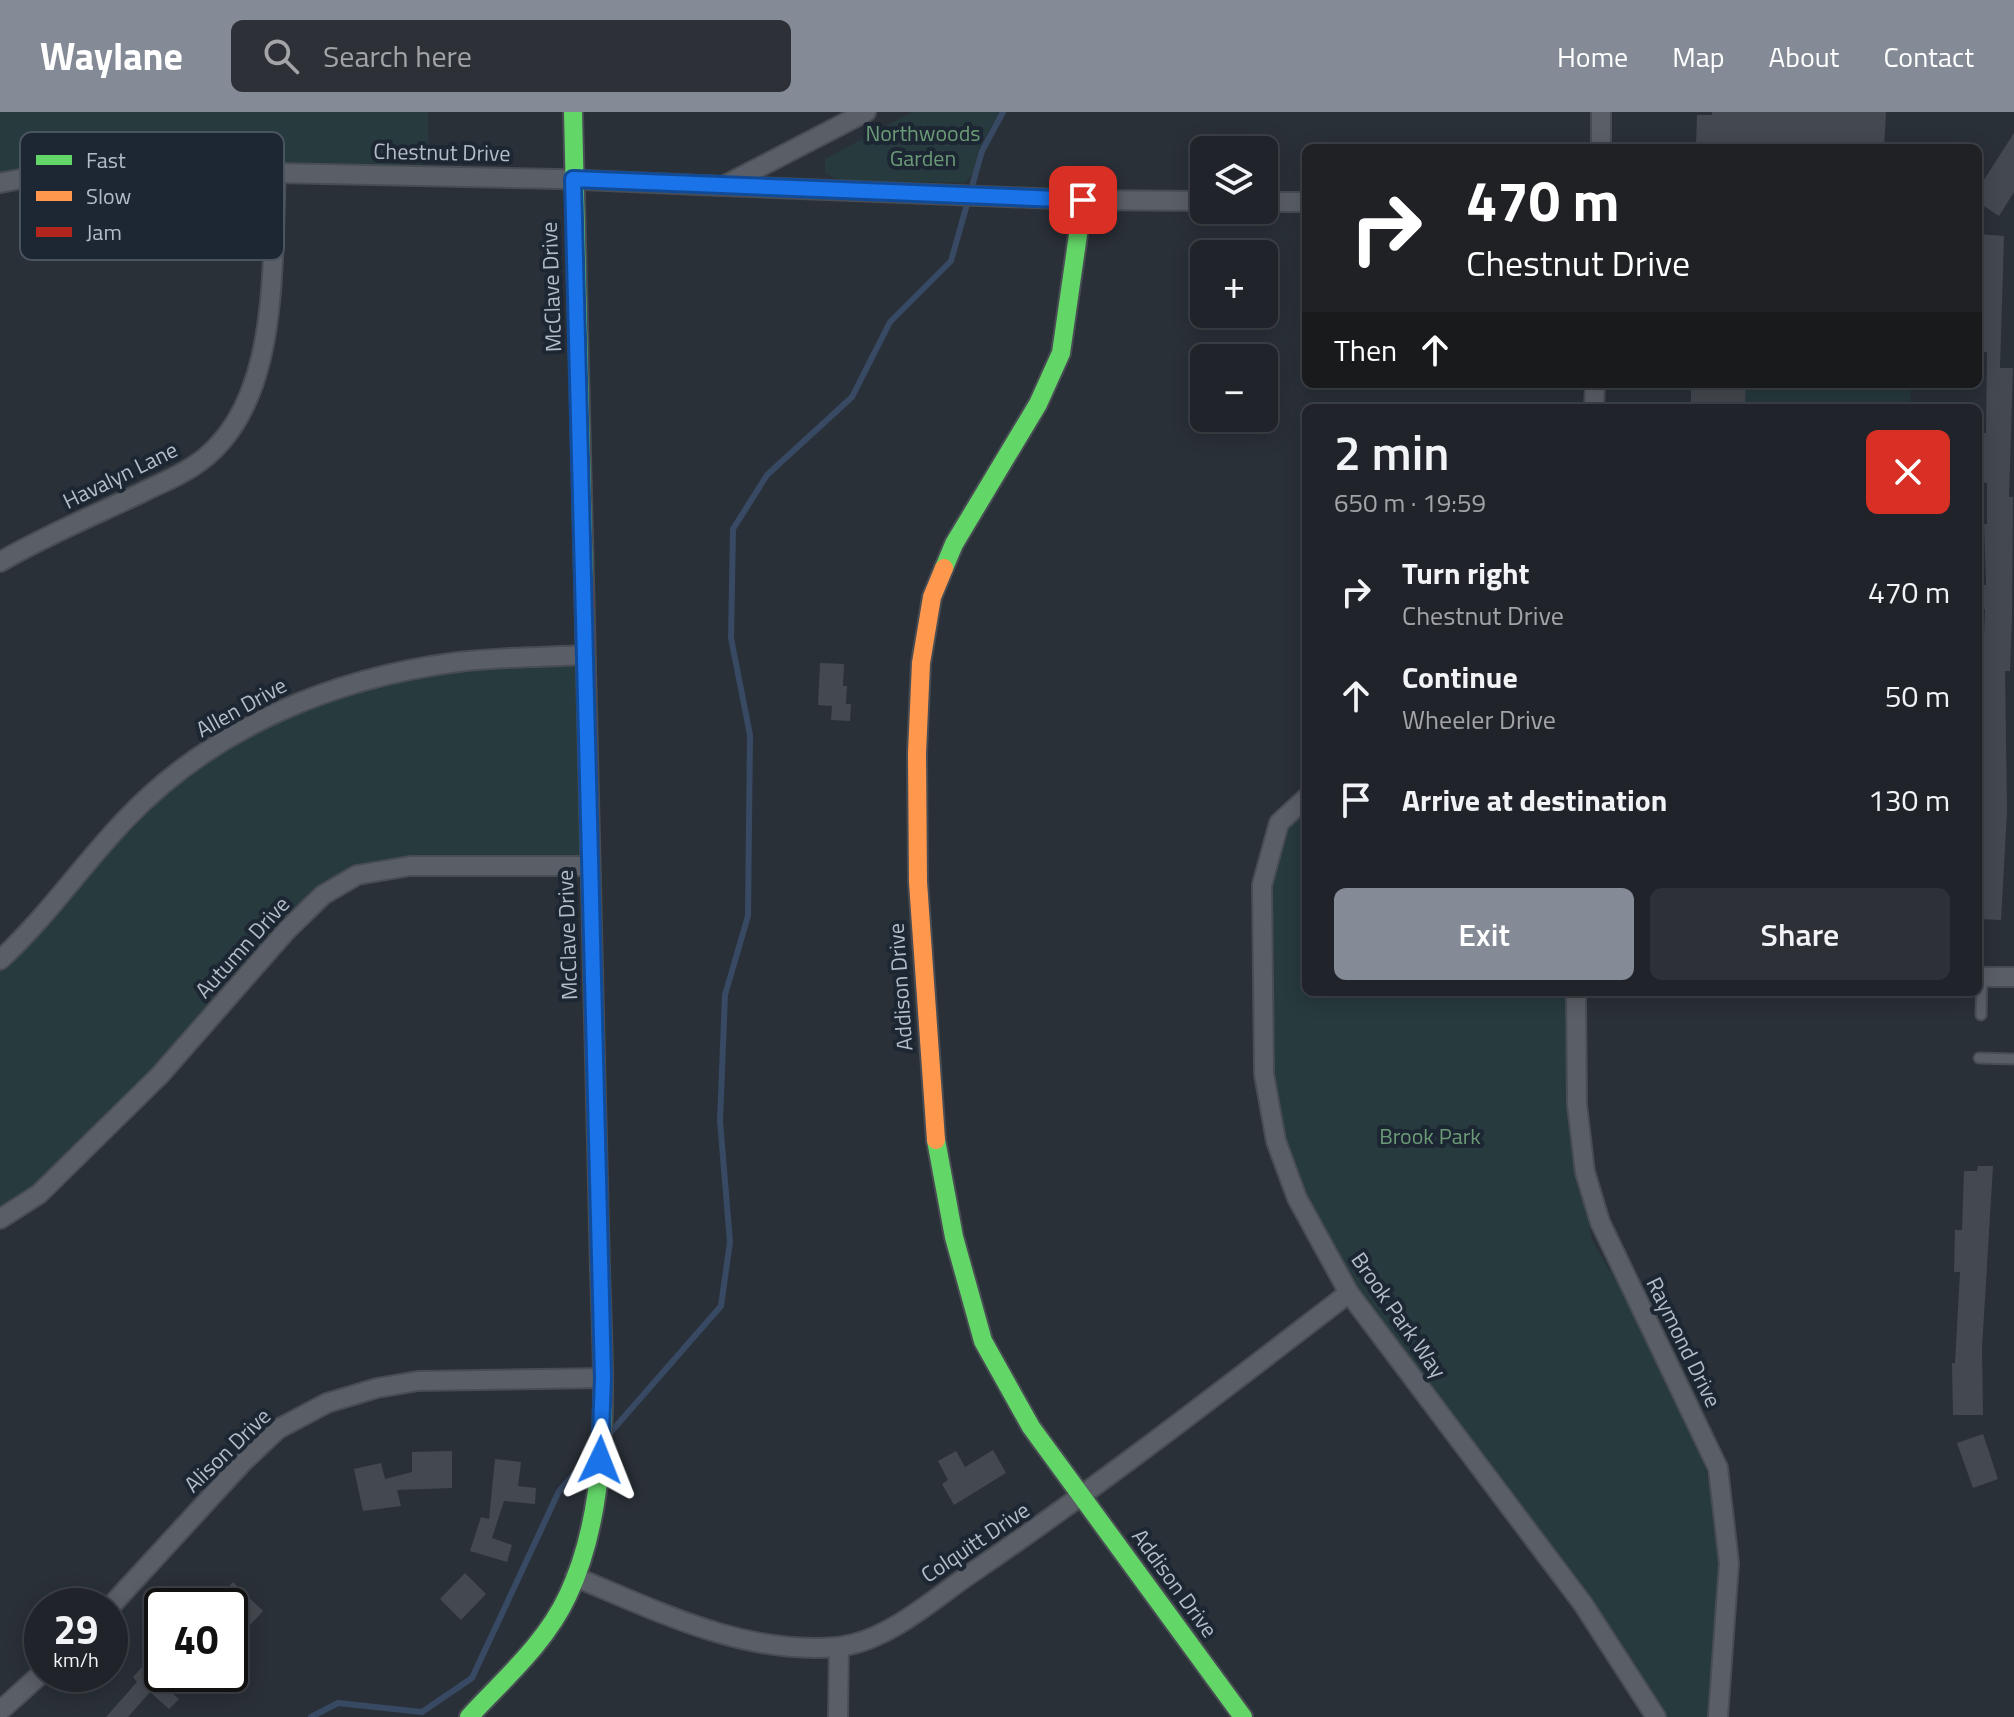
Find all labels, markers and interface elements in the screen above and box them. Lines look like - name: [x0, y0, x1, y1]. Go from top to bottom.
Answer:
- search box: [231, 20, 791, 92]
- text: Waylane: [40, 27, 183, 85]
- text: Search here: [323, 33, 472, 79]
- icon: search: [259, 34, 303, 78]
- text: Home: [1557, 35, 1628, 78]
- text: Map: [1672, 35, 1725, 78]
- text: About: [1769, 35, 1839, 78]
- text: Contact: [1883, 35, 1974, 78]
- park label: Northwoods Garden: [865, 116, 981, 175]
- legend: [20, 132, 284, 260]
- street label: Chestnut Drive: [373, 134, 511, 170]
- map controls: [1190, 136, 1278, 432]
- button: layers: [1190, 136, 1278, 224]
- text: Fast: [86, 143, 126, 177]
- text: 470 m: [1466, 158, 1619, 243]
- pin: [1049, 166, 1117, 234]
- icon: right: [1334, 176, 1438, 280]
- icon: arrive: [1061, 178, 1105, 222]
- text: Slow: [86, 179, 132, 213]
- text: Jam: [86, 215, 122, 249]
- street label: McClave Drive: [532, 221, 570, 353]
- text: Chestnut Drive: [1466, 235, 1690, 290]
- button: +: [1190, 240, 1278, 328]
- text: Then: [1334, 327, 1397, 373]
- icon: ahead: [1413, 328, 1457, 372]
- button: −: [1190, 344, 1278, 432]
- text: 2 min: [1334, 416, 1449, 489]
- button: close: [1866, 430, 1950, 514]
- street label: Havalyn Lane: [57, 433, 183, 517]
- text: 650 m · 19:59: [1334, 483, 1486, 522]
- text: Turn right: [1402, 550, 1530, 596]
- text: 470 m: [1868, 569, 1950, 615]
- icon: right: [1334, 570, 1378, 614]
- text: Chestnut Drive: [1402, 596, 1564, 635]
- text: Continue: [1402, 654, 1518, 700]
- street label: Allen Drive: [189, 668, 293, 746]
- text: 50 m: [1885, 673, 1950, 719]
- icon: ahead: [1334, 674, 1378, 718]
- text: Wheeler Drive: [1402, 700, 1556, 739]
- text: Arrive at destination: [1402, 777, 1667, 823]
- text: 130 m: [1868, 777, 1950, 823]
- icon: arrive: [1334, 778, 1378, 822]
- street label: McClave Drive: [548, 869, 586, 1001]
- street label: Autumn Drive: [187, 888, 297, 1006]
- button: Exit: [1334, 888, 1634, 980]
- button: Share: [1650, 888, 1950, 980]
- street label: Addison Drive: [879, 922, 921, 1052]
- park label: Brook Park: [1379, 1119, 1481, 1153]
- street label: Brook Park Way: [1343, 1245, 1455, 1385]
- street label: Raymond Drive: [1638, 1271, 1730, 1413]
- street label: Alison Drive: [176, 1400, 278, 1500]
- position arrow: [558, 1418, 642, 1502]
- street label: Colquitt Drive: [914, 1493, 1036, 1591]
- street label: Addison Drive: [1124, 1521, 1226, 1645]
- speed limit sign: 40: [144, 1588, 248, 1692]
- text: 29: [54, 1599, 98, 1660]
- text: km/h: [53, 1644, 99, 1675]

